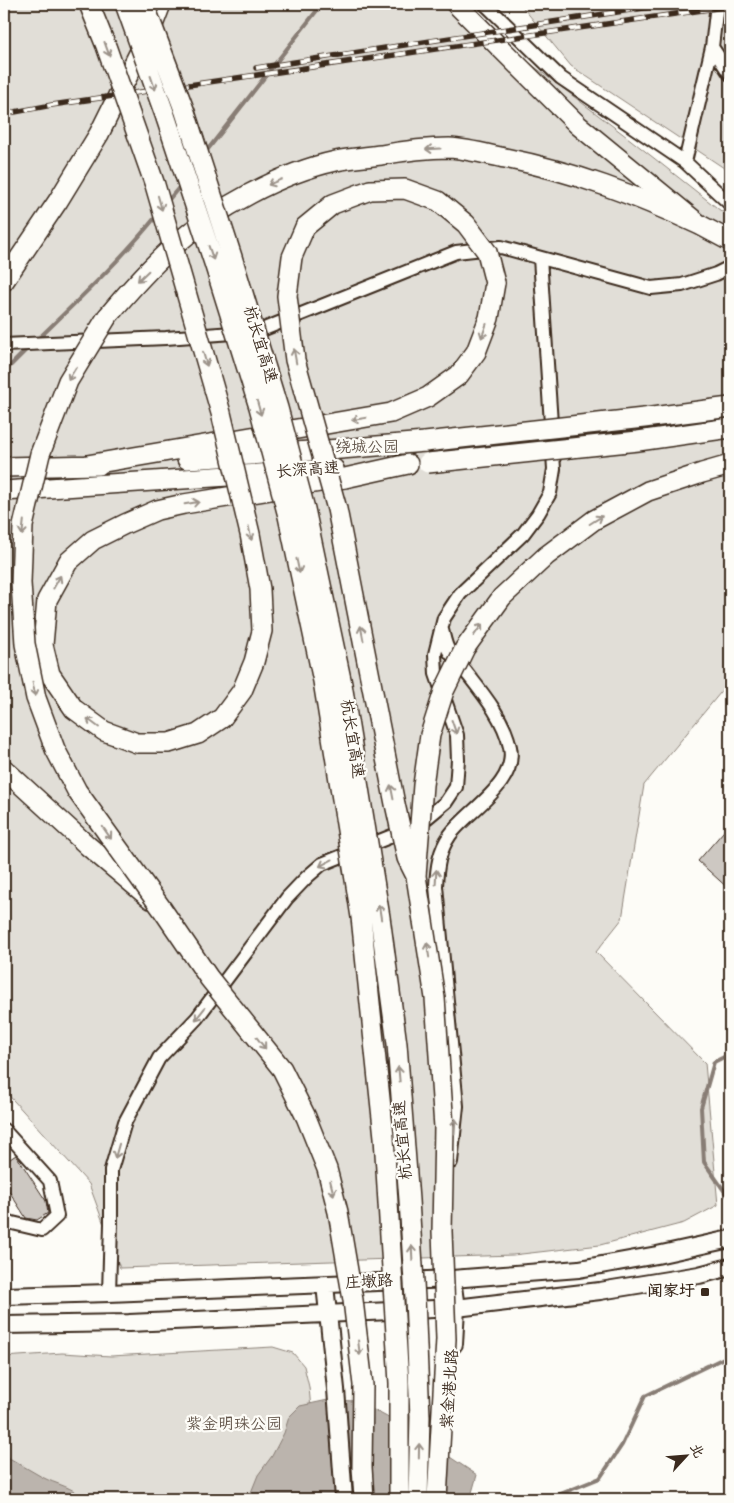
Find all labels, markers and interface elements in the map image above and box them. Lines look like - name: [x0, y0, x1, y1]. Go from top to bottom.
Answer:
- one-way arrow: [103, 41, 112, 56]
- one-way arrow: [149, 74, 158, 90]
- one-way arrow: [425, 145, 441, 154]
- one-way arrow: [268, 178, 283, 188]
- one-way arrow: [156, 194, 166, 210]
- one-way arrow: [207, 245, 216, 260]
- one-way arrow: [138, 269, 150, 281]
- street label: 杭长宜高速: [236, 303, 282, 387]
- one-way arrow: [479, 322, 488, 338]
- one-way arrow: [289, 349, 299, 365]
- one-way arrow: [201, 350, 211, 366]
- one-way arrow: [67, 366, 77, 380]
- one-way arrow: [254, 400, 264, 416]
- one-way arrow: [352, 414, 368, 424]
- park label: 绕城公园: [335, 437, 399, 460]
- street label: 长深高速: [275, 457, 341, 485]
- one-way arrow: [184, 497, 200, 507]
- one-way arrow: [589, 514, 603, 524]
- one-way arrow: [19, 520, 28, 536]
- one-way arrow: [246, 525, 255, 541]
- one-way arrow: [294, 557, 304, 573]
- one-way arrow: [52, 574, 62, 589]
- one-way arrow: [473, 624, 484, 637]
- one-way arrow: [357, 625, 366, 641]
- one-way arrow: [30, 681, 40, 697]
- street label: 杭长宜高速: [333, 698, 369, 780]
- one-way arrow: [87, 718, 100, 729]
- one-way arrow: [450, 719, 459, 734]
- one-way arrow: [387, 785, 397, 801]
- one-way arrow: [102, 826, 112, 840]
- one-way arrow: [318, 858, 333, 868]
- one-way arrow: [432, 869, 441, 885]
- one-way arrow: [374, 905, 384, 921]
- one-way arrow: [423, 942, 433, 958]
- one-way arrow: [194, 1007, 205, 1020]
- one-way arrow: [256, 1036, 267, 1049]
- one-way arrow: [394, 1066, 404, 1082]
- street label: 杭长宜高速: [389, 1099, 419, 1181]
- one-way arrow: [451, 1118, 460, 1134]
- one-way arrow: [111, 1143, 121, 1159]
- one-way arrow: [328, 1180, 337, 1196]
- one-way arrow: [408, 1245, 417, 1261]
- street label: 庄墩路: [344, 1270, 394, 1296]
- place label: 闻家圩: [647, 1281, 695, 1304]
- marker: 闻家圩: [699, 1286, 711, 1298]
- one-way arrow: [354, 1340, 364, 1356]
- street label: 紫金港北路: [437, 1348, 465, 1430]
- park label: 紫金明珠公园: [186, 1414, 282, 1437]
- north arrow: [662, 1430, 712, 1480]
- text: 北: [684, 1441, 708, 1462]
- one-way arrow: [414, 1443, 424, 1459]

